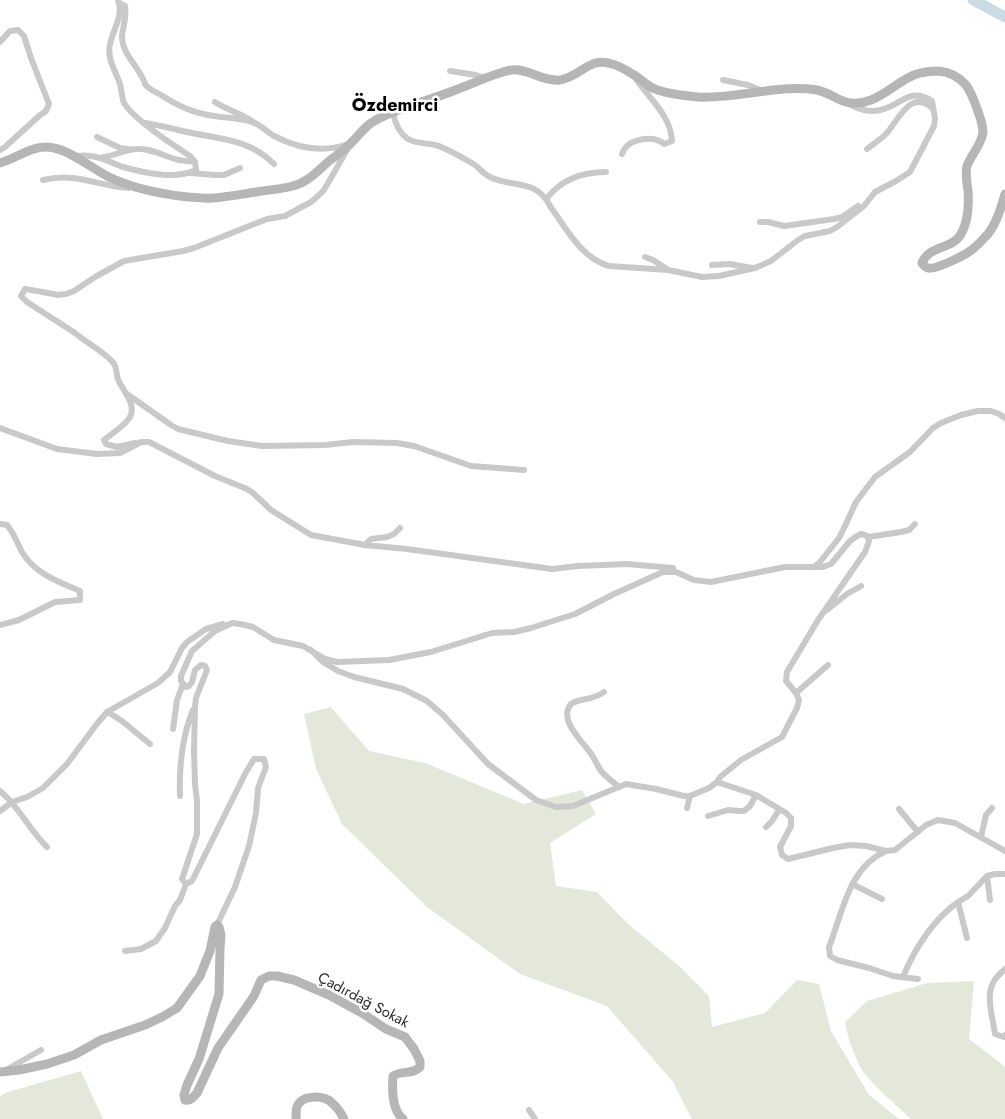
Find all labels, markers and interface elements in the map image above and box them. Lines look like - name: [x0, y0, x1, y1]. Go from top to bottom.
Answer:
- district label: Özdemirci: [352, 96, 438, 118]
- street label: Çadırdağ Sokak: [314, 969, 412, 1033]

